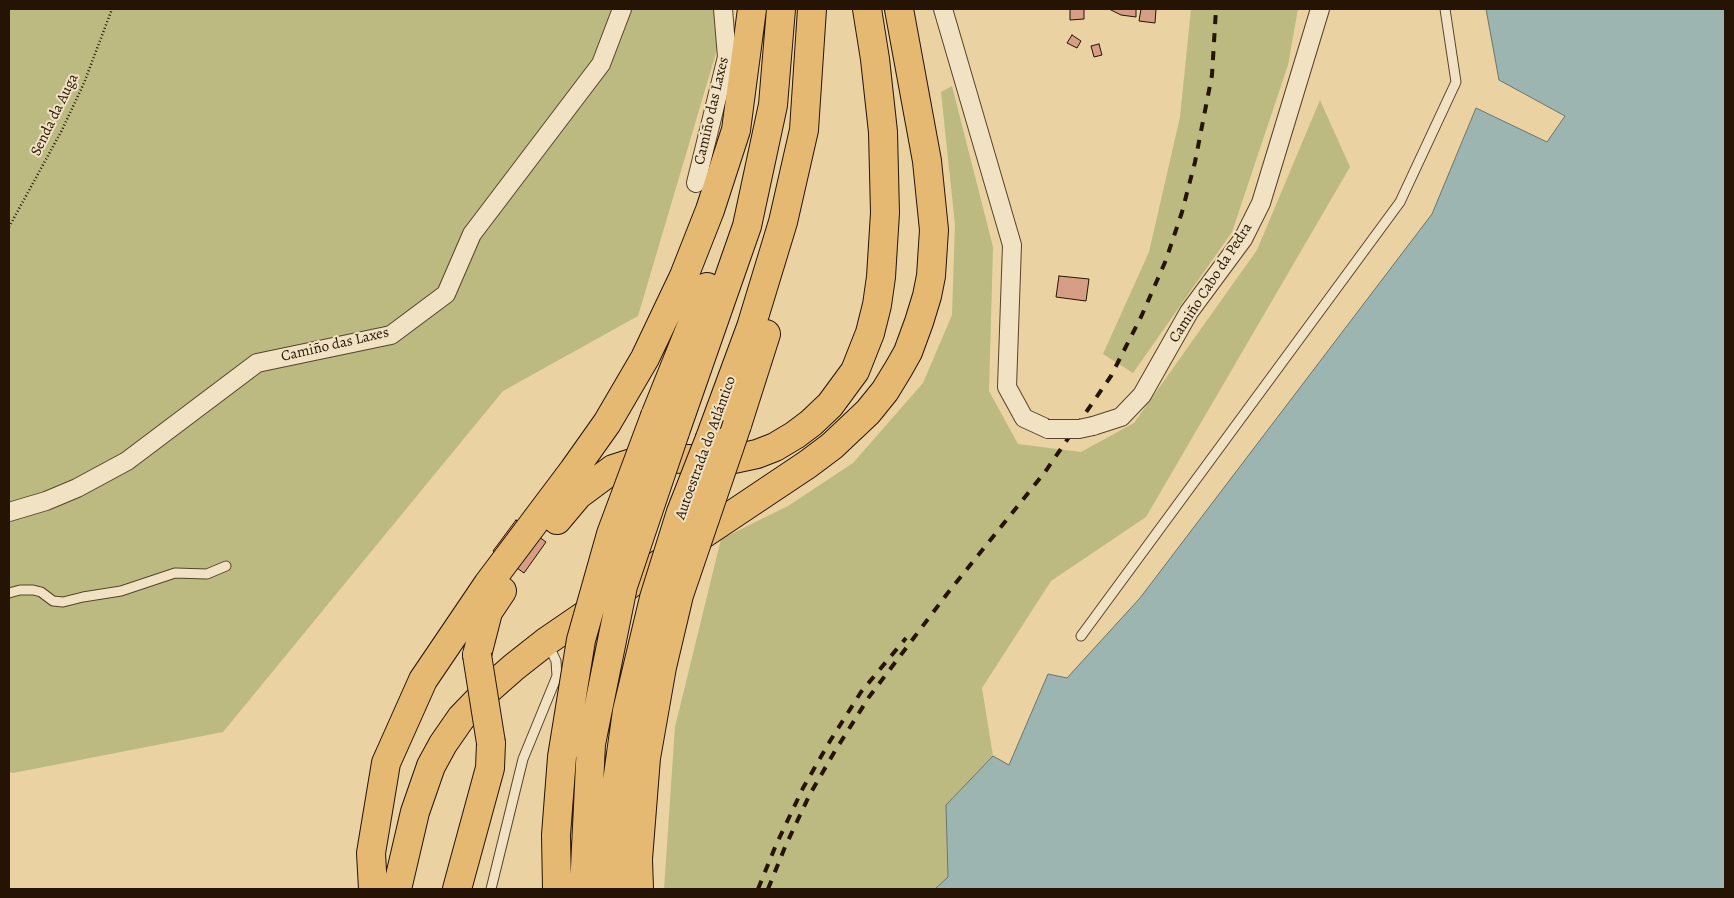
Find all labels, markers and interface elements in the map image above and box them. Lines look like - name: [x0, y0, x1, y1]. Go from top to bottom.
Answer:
- street label: Camiño das Laxes: [691, 55, 733, 167]
- street label: Senda da Auga: [27, 71, 83, 159]
- street label: Camiño Cabo da Pedra: [1166, 220, 1256, 346]
- street label: Camiño das Laxes: [279, 324, 391, 366]
- street label: Autoestrada do Atlántico: [672, 374, 740, 522]

